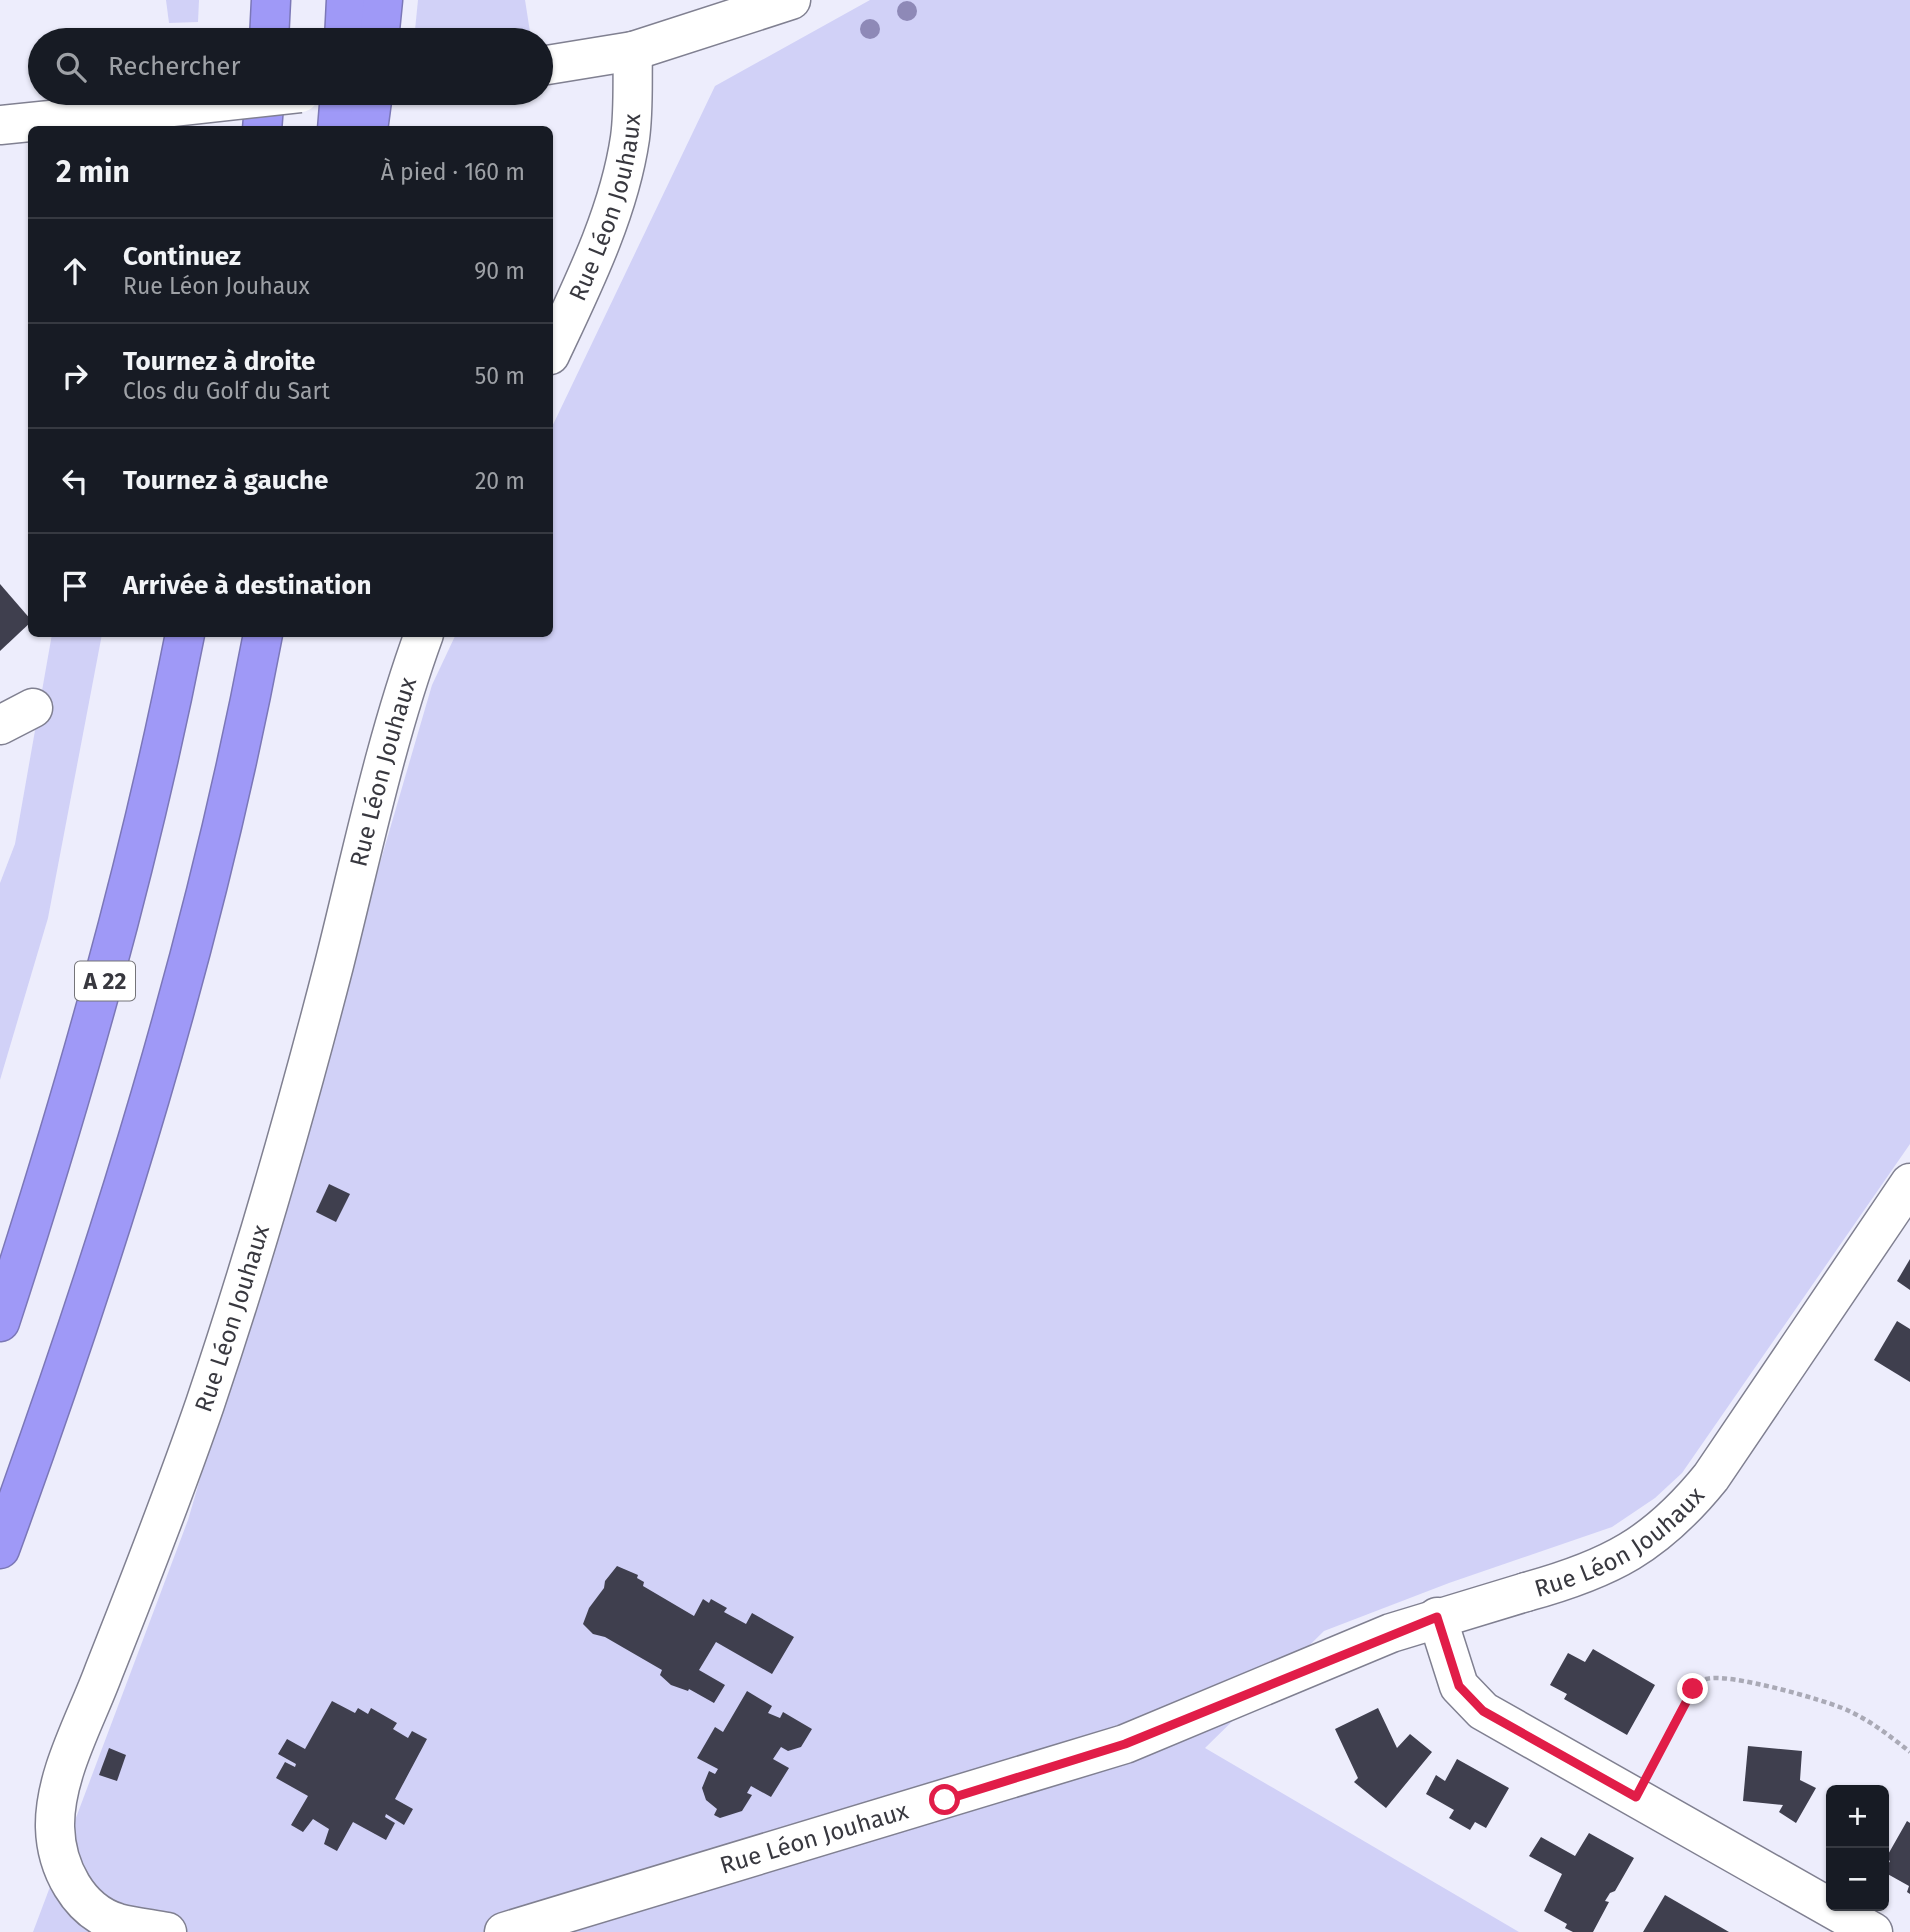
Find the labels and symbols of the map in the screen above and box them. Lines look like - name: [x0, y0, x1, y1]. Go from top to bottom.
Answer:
- street label: Rue Léon Jouhaux: [563, 112, 646, 305]
- street label: Rue Léon Jouhaux: [344, 673, 422, 870]
- road number: A 22: [75, 962, 135, 1000]
- street label: Rue Léon Jouhaux: [189, 1221, 275, 1416]
- street label: Rue Léon Jouhaux: [1531, 1481, 1710, 1603]
- route end: [1677, 1673, 1708, 1704]
- route start: [929, 1784, 960, 1815]
- street label: Rue Léon Jouhaux: [717, 1796, 912, 1880]

